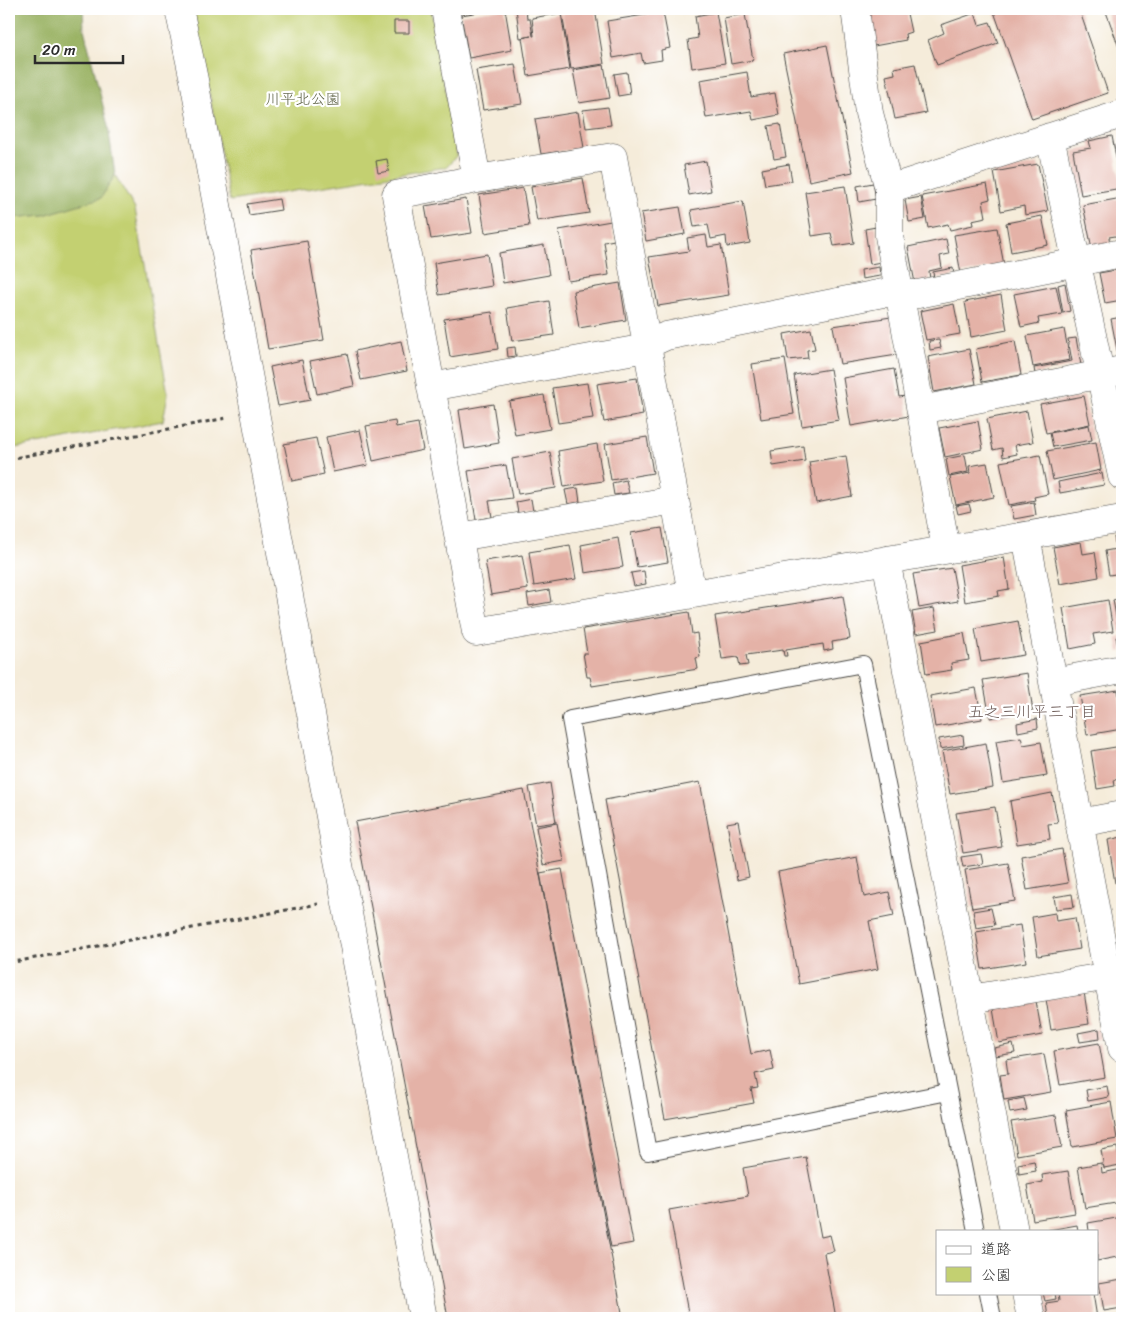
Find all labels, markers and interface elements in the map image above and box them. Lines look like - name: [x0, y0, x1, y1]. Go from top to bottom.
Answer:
- scale bar: [35, 32, 122, 64]
- text: 20 m: [42, 37, 76, 63]
- park label: 川平北公園: [265, 86, 341, 112]
- district label: 五之三川平三丁目: [968, 697, 1096, 726]
- legend: [936, 1230, 1098, 1294]
- text: 道路: [981, 1236, 1011, 1262]
- text: 公園: [981, 1262, 1011, 1288]

